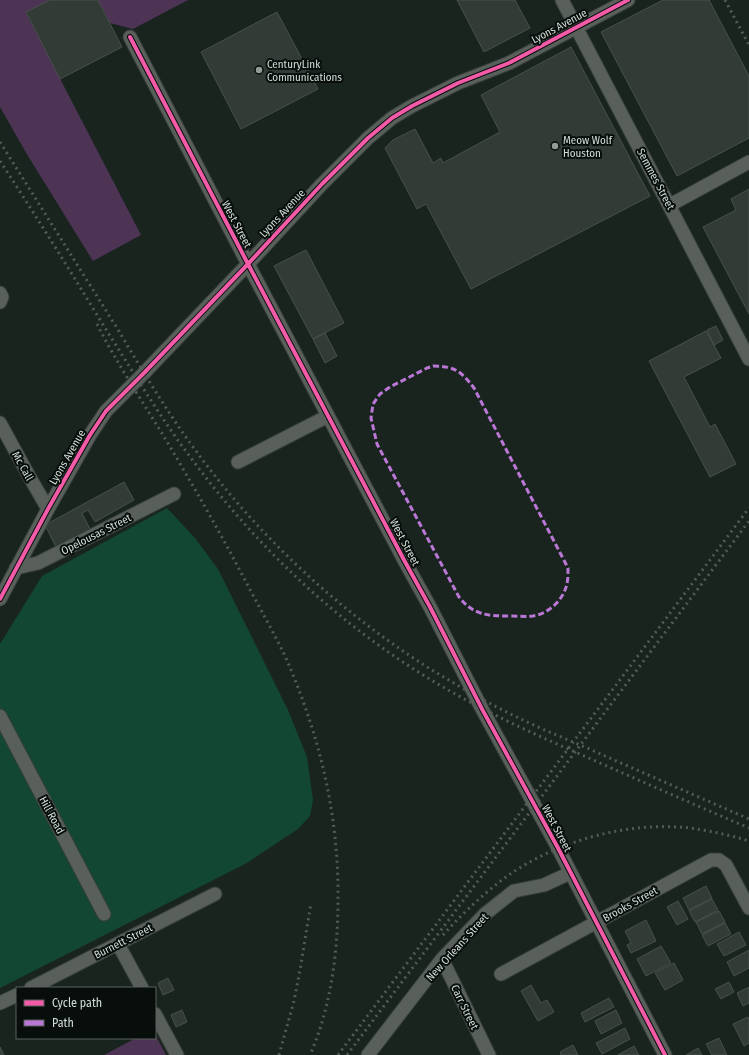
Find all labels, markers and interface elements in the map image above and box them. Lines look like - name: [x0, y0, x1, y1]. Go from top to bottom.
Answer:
- street label: Lyons Avenue: [529, 6, 589, 46]
- place label: CenturyLink Communications: [267, 58, 342, 84]
- marker: CenturyLink Communications: [254, 65, 264, 75]
- place label: Meow Wolf Houston: [563, 134, 613, 160]
- marker: Meow Wolf Houston: [550, 141, 560, 151]
- street label: Semmes Street: [634, 146, 677, 212]
- street label: Lyons Avenue: [257, 187, 308, 240]
- street label: West Street: [219, 198, 255, 250]
- street label: Lyons Avenue: [47, 428, 88, 487]
- street label: Mc Call: [9, 449, 36, 483]
- street label: Opelousas Street: [59, 511, 134, 558]
- street label: West Street: [387, 516, 423, 568]
- street label: Hill Road: [36, 794, 67, 836]
- street label: West Street: [539, 802, 575, 854]
- street label: Brooks Street: [601, 884, 660, 925]
- street label: New Orleans Street: [424, 911, 491, 984]
- street label: Burnett Street: [92, 921, 155, 962]
- street label: Carr Street: [448, 983, 481, 1032]
- legend: [16, 987, 156, 1039]
- text: Cycle path: [52, 996, 102, 1010]
- text: Path: [52, 1016, 74, 1030]

